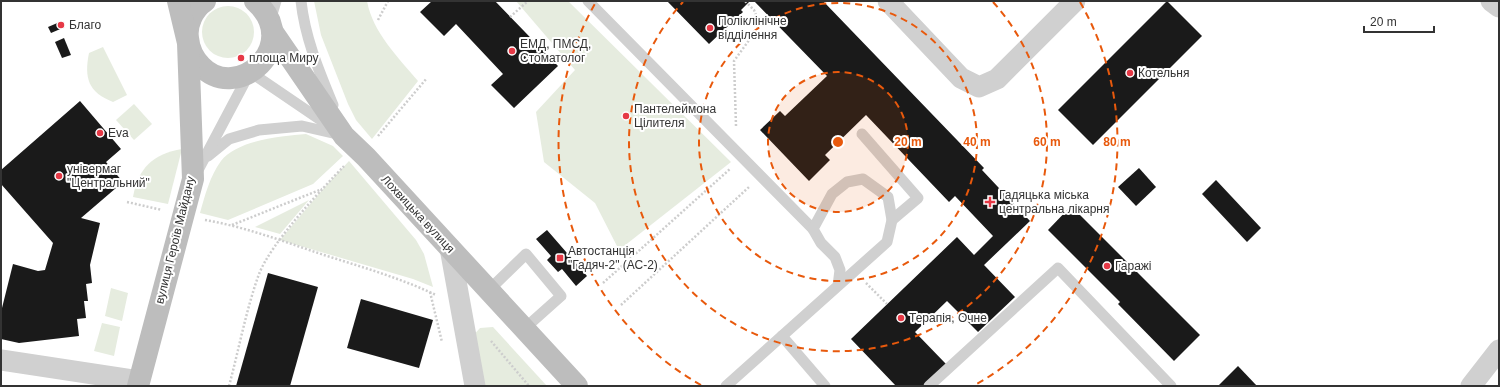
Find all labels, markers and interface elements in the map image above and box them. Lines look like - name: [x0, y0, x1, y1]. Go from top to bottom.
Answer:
- scale bar: [1364, 8, 1434, 34]
- place label: Поліклінічне відділення: [718, 14, 787, 42]
- text: 20 m: [1370, 15, 1397, 29]
- place label: Благо: [69, 18, 102, 32]
- marker: Благо: [56, 20, 66, 30]
- marker: Поліклінічне відділення: [705, 23, 715, 33]
- place label: ЕМД, ПМСД, Стоматолог: [520, 37, 591, 65]
- marker: ЕМД, ПМСД, Стоматолог: [507, 46, 517, 56]
- place label: площа Миру: [249, 51, 318, 65]
- marker: площа Миру: [236, 53, 246, 63]
- place label: Котельня: [1138, 66, 1189, 80]
- marker: Котельня: [1125, 68, 1135, 78]
- place label: Пантелеймона Цілителя: [634, 102, 716, 130]
- marker: Пантелеймона Цілителя: [621, 111, 631, 121]
- place label: Eva: [108, 126, 129, 140]
- marker: Eva: [95, 128, 105, 138]
- centre of rings: [831, 135, 845, 149]
- text: 20 m: [894, 135, 922, 149]
- text: 40 m: [963, 135, 991, 149]
- text: 60 m: [1033, 135, 1061, 149]
- text: 80 m: [1103, 135, 1131, 149]
- place label: універмаг "Центральний": [67, 162, 150, 190]
- marker: універмаг "Центральний": [54, 171, 64, 181]
- street label: Лохвицька вулиця: [378, 172, 458, 256]
- street label: вулиця Героїв Майдану: [152, 175, 198, 305]
- place label: Гадяцька міська центральна лікарня: [999, 188, 1109, 216]
- marker: Гадяцька міська центральна лікарня: [984, 196, 996, 208]
- place label: Автостанція "Гадяч-2" (АС-2): [568, 244, 658, 272]
- marker: Автостанція "Гадяч-2" (АС-2): [555, 253, 565, 263]
- place label: Гаражі: [1115, 259, 1152, 273]
- marker: Гаражі: [1102, 261, 1112, 271]
- place label: Терапія, Очне: [909, 311, 987, 325]
- marker: Терапія, Очне: [896, 313, 906, 323]

